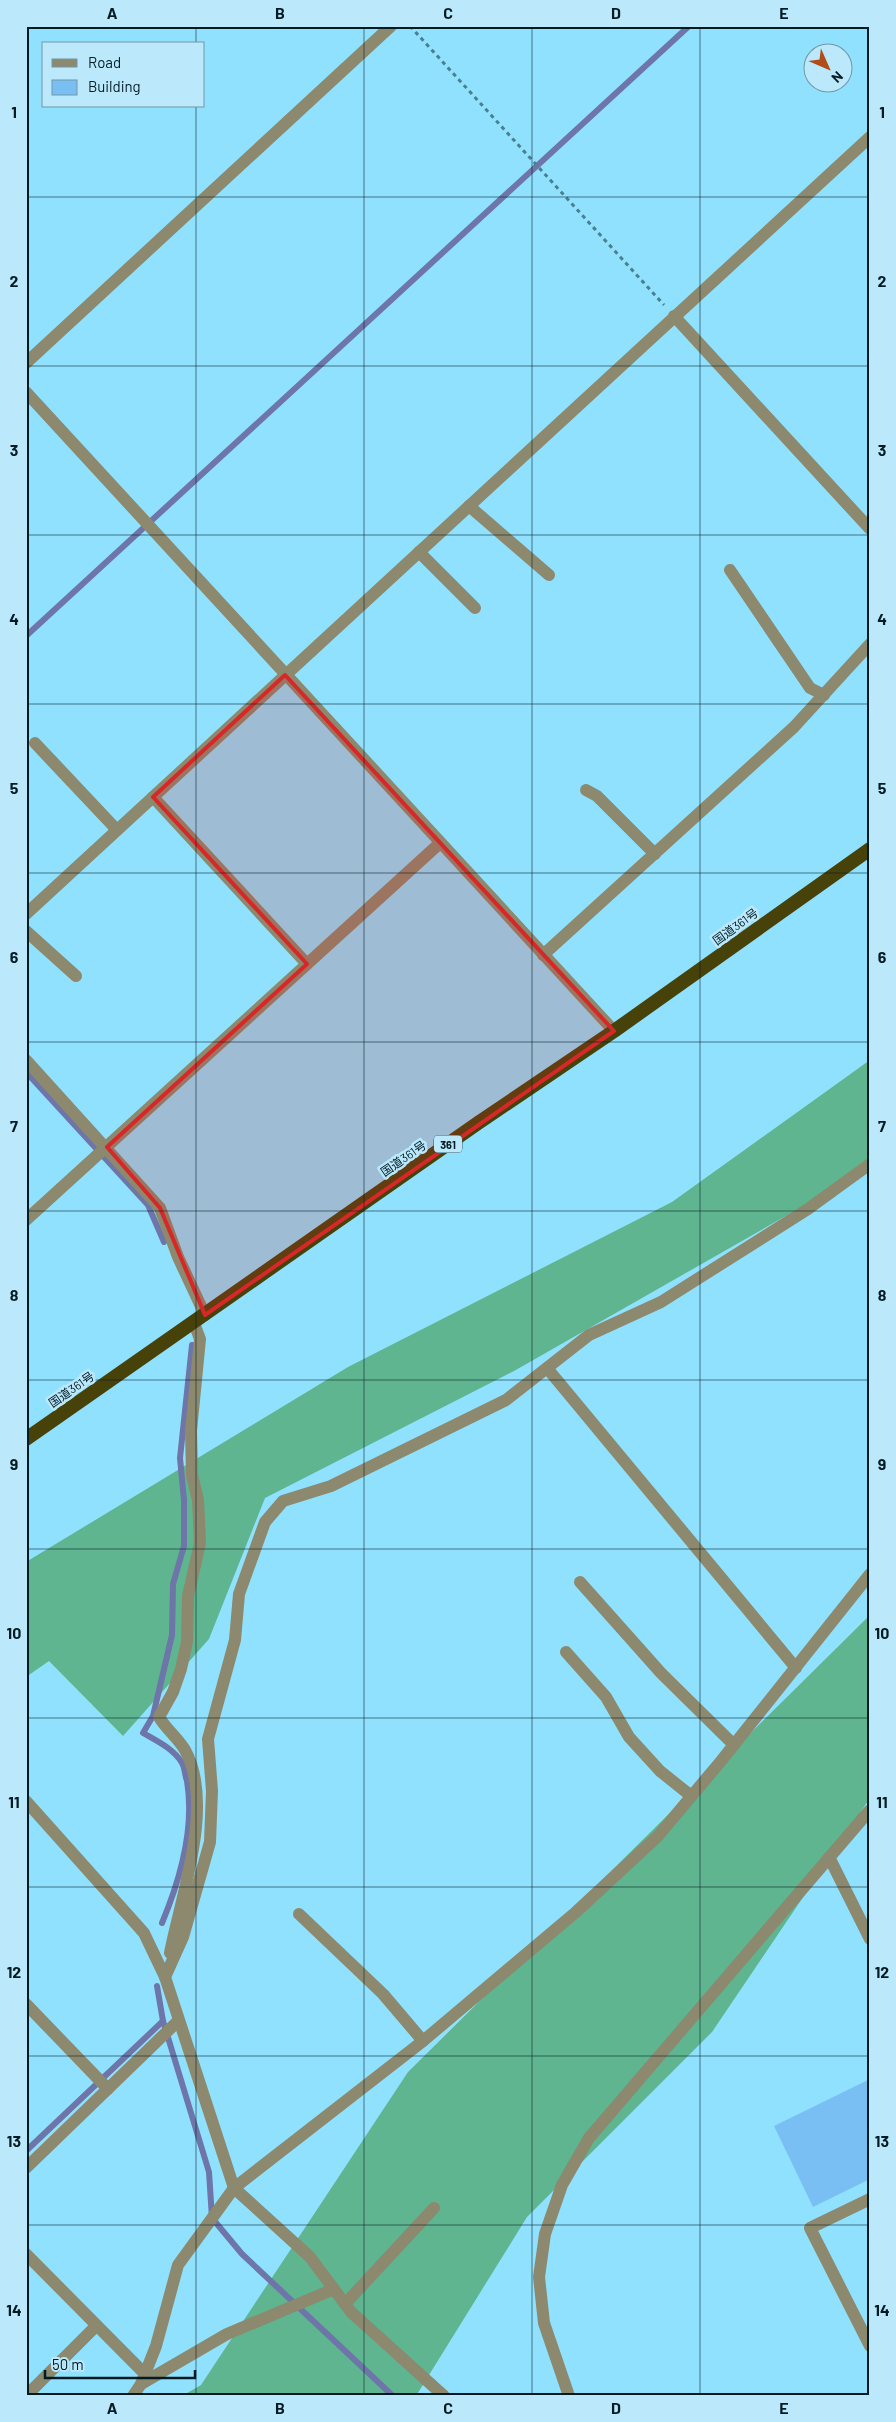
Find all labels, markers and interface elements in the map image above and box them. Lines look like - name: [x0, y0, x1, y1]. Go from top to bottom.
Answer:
- text: A: [107, 3, 118, 22]
- text: B: [275, 3, 285, 22]
- text: C: [443, 3, 453, 22]
- text: D: [611, 3, 621, 22]
- text: E: [779, 3, 789, 22]
- legend: [42, 42, 205, 108]
- north arrow: [804, 42, 854, 92]
- text: Road: [88, 53, 121, 71]
- text: N: [828, 68, 847, 87]
- text: Building: [88, 77, 141, 95]
- text: 1: [11, 102, 17, 121]
- text: 1: [879, 102, 885, 121]
- text: 2: [10, 271, 19, 290]
- text: 2: [878, 271, 887, 290]
- text: 3: [10, 440, 18, 459]
- text: 3: [878, 440, 886, 459]
- text: 4: [9, 609, 19, 628]
- text: 4: [877, 609, 887, 628]
- text: 5: [10, 778, 19, 797]
- text: 5: [878, 778, 887, 797]
- street label: 国道361号: [710, 905, 760, 947]
- text: 6: [10, 947, 19, 966]
- text: 6: [878, 947, 887, 966]
- text: 7: [10, 1116, 18, 1135]
- text: 7: [878, 1116, 886, 1135]
- road number: 361: [434, 1136, 462, 1152]
- street label: 国道361号: [378, 1137, 428, 1179]
- text: 8: [10, 1285, 19, 1304]
- text: 8: [878, 1285, 887, 1304]
- street label: 国道361号: [46, 1368, 96, 1410]
- text: 9: [10, 1454, 18, 1473]
- text: 9: [878, 1454, 886, 1473]
- text: 10: [7, 1623, 21, 1642]
- text: 10: [875, 1623, 889, 1642]
- text: 11: [8, 1792, 20, 1811]
- text: 11: [876, 1792, 888, 1811]
- text: 12: [7, 1962, 21, 1981]
- text: 12: [875, 1962, 889, 1981]
- text: 13: [7, 2131, 21, 2150]
- text: 13: [875, 2131, 889, 2150]
- text: 14: [6, 2300, 22, 2319]
- text: 14: [874, 2300, 890, 2319]
- scale bar: [45, 2347, 195, 2379]
- text: 50 m: [52, 2355, 84, 2373]
- text: A: [107, 2398, 118, 2417]
- text: B: [275, 2398, 285, 2417]
- text: C: [443, 2398, 453, 2417]
- text: D: [611, 2398, 621, 2417]
- text: E: [779, 2398, 789, 2417]

